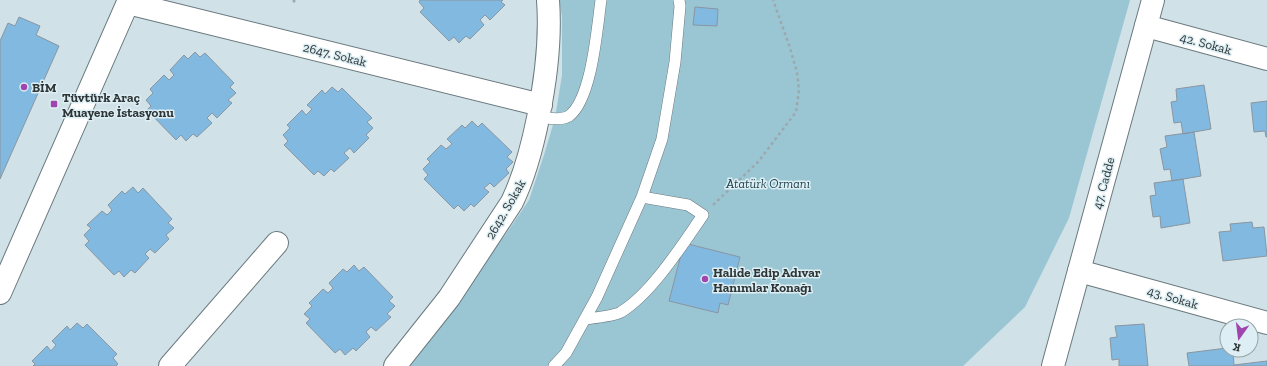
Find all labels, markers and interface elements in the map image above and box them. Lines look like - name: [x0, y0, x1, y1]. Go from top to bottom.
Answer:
- street label: 42. Sokak: [1178, 29, 1234, 58]
- street label: 2647. Sokak: [302, 39, 368, 70]
- place label: BİM: [32, 80, 57, 95]
- marker: BİM: [19, 82, 29, 92]
- place label: Tüvtürk Araç Muayene İstasyonu: [62, 90, 174, 120]
- marker: Tüvtürk Araç Muayene İstasyonu: [49, 99, 59, 109]
- street label: 47. Cadde: [1089, 156, 1118, 211]
- park label: Atatürk Ormanı: [725, 176, 810, 191]
- street label: 2642. Sokak: [482, 177, 529, 242]
- place label: Halide Edip Adıvar Hanımlar Konağı: [713, 265, 821, 295]
- marker: Halide Edip Adıvar Hanımlar Konağı: [700, 274, 710, 284]
- street label: 43. Sokak: [1146, 283, 1200, 312]
- north arrow: [1219, 318, 1259, 358]
- text: K: [1231, 340, 1242, 354]

